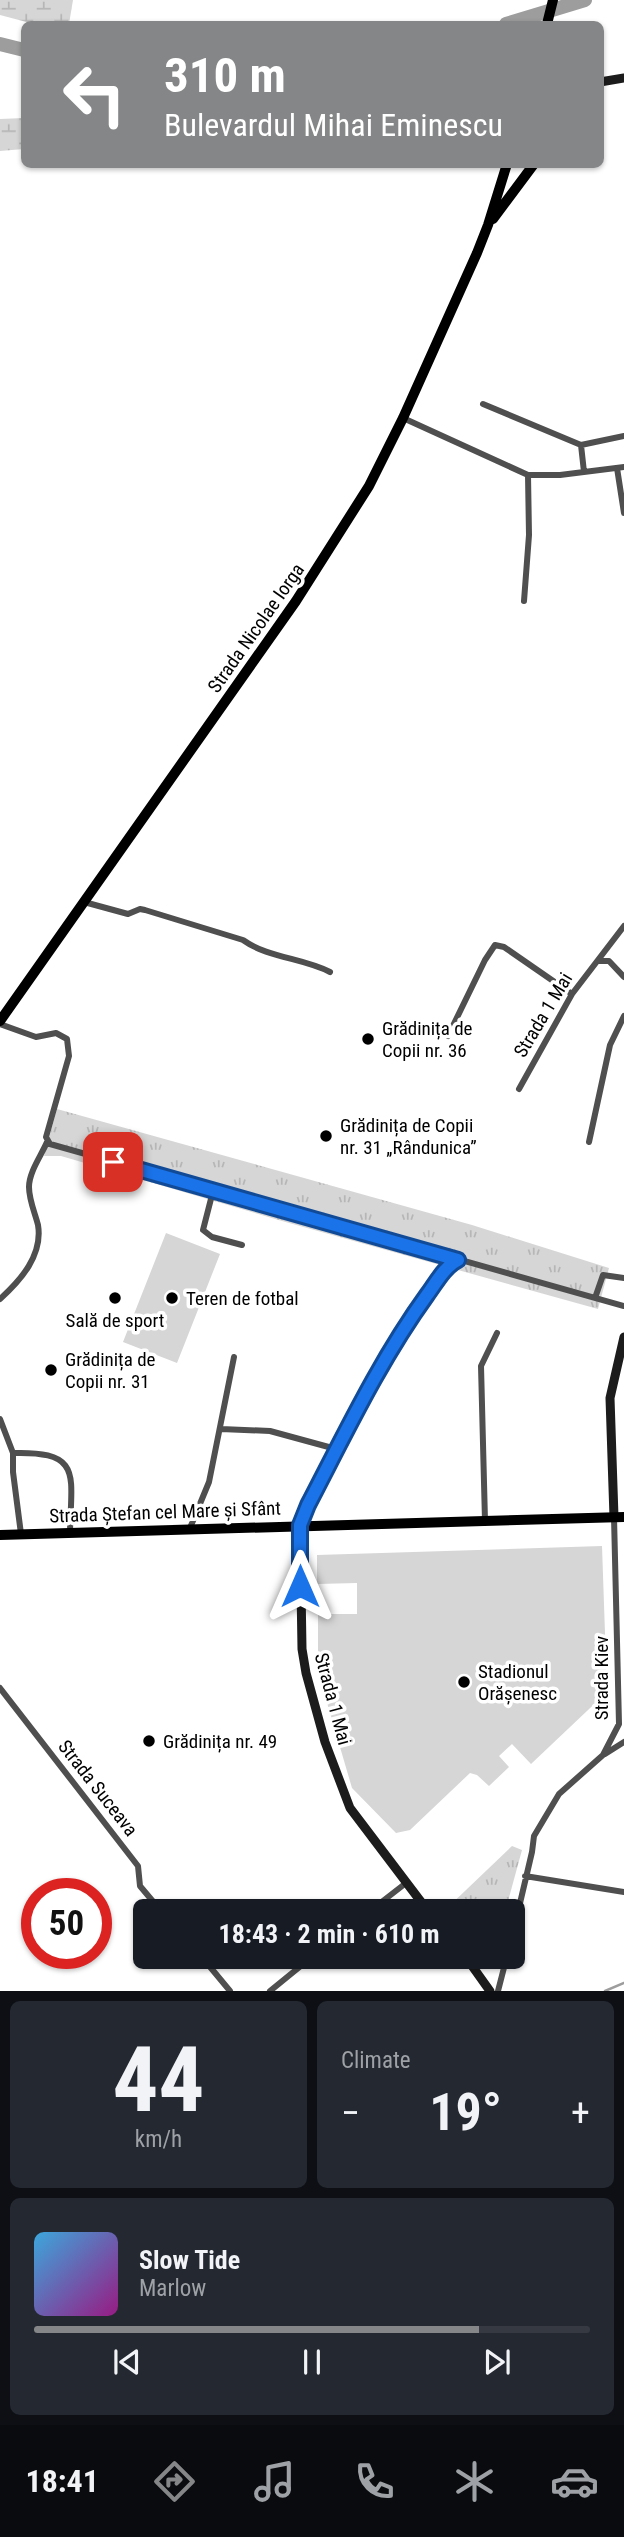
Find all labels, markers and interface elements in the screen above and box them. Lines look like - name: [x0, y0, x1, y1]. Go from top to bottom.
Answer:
- text: 310 m: [164, 47, 286, 104]
- icon: left: [49, 49, 140, 140]
- text: Bulevardul Mihai Eminescu: [164, 106, 503, 144]
- street label: Strada Nicolae Iorga: [203, 559, 309, 697]
- street label: Strada 1 Mai: [509, 969, 577, 1061]
- place label: Grădinița de Copii nr. 36: [382, 1017, 473, 1062]
- marker: Grădinița de Copii nr. 36: [360, 1031, 376, 1047]
- place label: Grădinița de Copii nr. 31 „Rândunica”: [340, 1114, 477, 1159]
- marker: Grădinița de Copii nr. 31 „Rândunica”: [318, 1128, 334, 1144]
- pin: [83, 1132, 143, 1192]
- icon: arrive: [94, 1143, 132, 1181]
- place label: Teren de fotbal: [186, 1287, 299, 1310]
- marker: Sală de sport: [107, 1290, 123, 1306]
- marker: Teren de fotbal: [164, 1290, 180, 1306]
- place label: Sală de sport: [66, 1309, 164, 1332]
- place label: Grădinița de Copii nr. 31: [65, 1348, 156, 1393]
- marker: Grădinița de Copii nr. 31: [43, 1362, 59, 1378]
- street label: Strada Ștefan cel Mare și Sfânt: [49, 1496, 281, 1528]
- position arrow: [263, 1549, 337, 1623]
- street label: Strada Kiev: [590, 1636, 613, 1720]
- street label: Strada 1 Mai: [310, 1650, 356, 1748]
- place label: Stadionul Orășenesc: [478, 1660, 557, 1705]
- marker: Stadionul Orășenesc: [456, 1674, 472, 1690]
- place label: Grădinița nr. 49: [163, 1730, 277, 1753]
- marker: Grădinița nr. 49: [141, 1733, 157, 1749]
- street label: Strada Suceava: [53, 1735, 143, 1841]
- speed limit sign: 50: [21, 1878, 112, 1969]
- text: 18:43 · 2 min · 610 m: [219, 1919, 439, 1949]
- text: 44: [113, 2027, 204, 2133]
- text: Climate: [341, 2047, 411, 2074]
- text: 19°: [429, 2082, 502, 2143]
- text: −: [341, 2091, 360, 2135]
- text: +: [571, 2091, 590, 2135]
- text: km/h: [135, 2126, 182, 2153]
- text: Slow Tide: [139, 2245, 240, 2275]
- text: Marlow: [139, 2275, 206, 2302]
- icon: previous: [108, 2343, 146, 2381]
- icon: pause: [293, 2343, 331, 2381]
- icon: next: [478, 2343, 516, 2381]
- icon: directions: [150, 2457, 199, 2506]
- icon: music: [250, 2457, 299, 2506]
- icon: phone: [350, 2457, 399, 2506]
- icon: climate: [450, 2457, 499, 2506]
- icon: car: [550, 2457, 599, 2506]
- text: 18:41: [25, 2462, 99, 2500]

